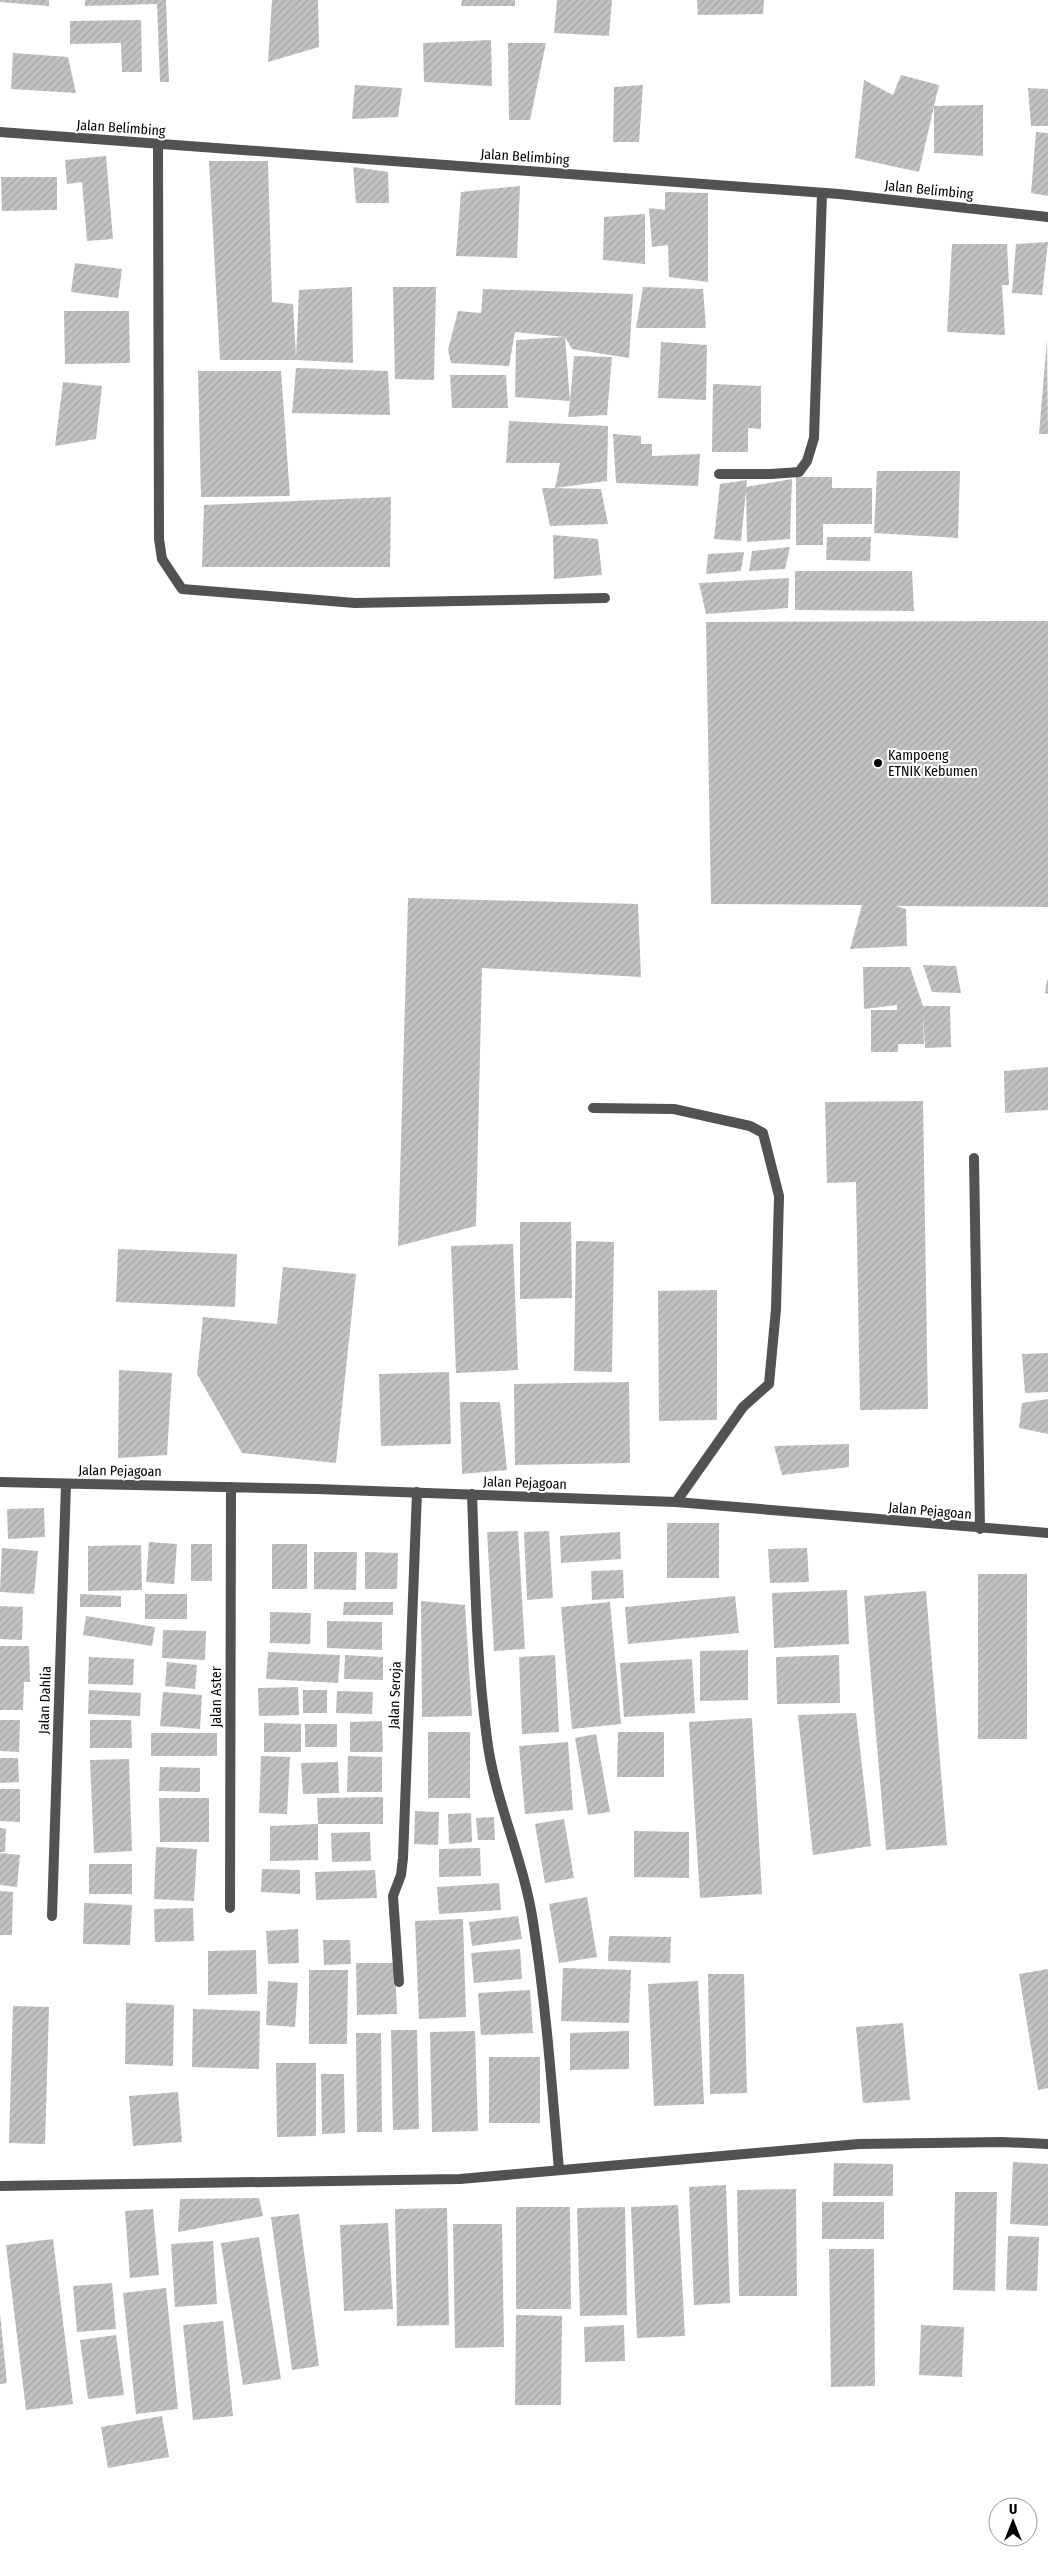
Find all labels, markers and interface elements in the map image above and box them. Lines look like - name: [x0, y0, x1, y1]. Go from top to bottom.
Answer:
- street label: Jalan Belimbing: [76, 116, 166, 140]
- street label: Jalan Belimbing: [480, 145, 570, 169]
- street label: Jalan Belimbing: [884, 177, 975, 203]
- place label: Kampoeng ETNIK Kebumen: [888, 747, 978, 780]
- marker: Kampoeng ETNIK Kebumen: [872, 757, 884, 769]
- street label: Jalan Pejagoan: [78, 1462, 162, 1480]
- street label: Jalan Pejagoan: [483, 1473, 567, 1493]
- street label: Jalan Pejagoan: [888, 1499, 972, 1523]
- street label: Jalan Seroja: [385, 1661, 405, 1729]
- street label: Jalan Dahlia: [35, 1666, 55, 1734]
- street label: Jalan Aster: [208, 1666, 225, 1728]
- north arrow: [988, 2497, 1038, 2547]
- text: U: [1009, 2501, 1017, 2518]

